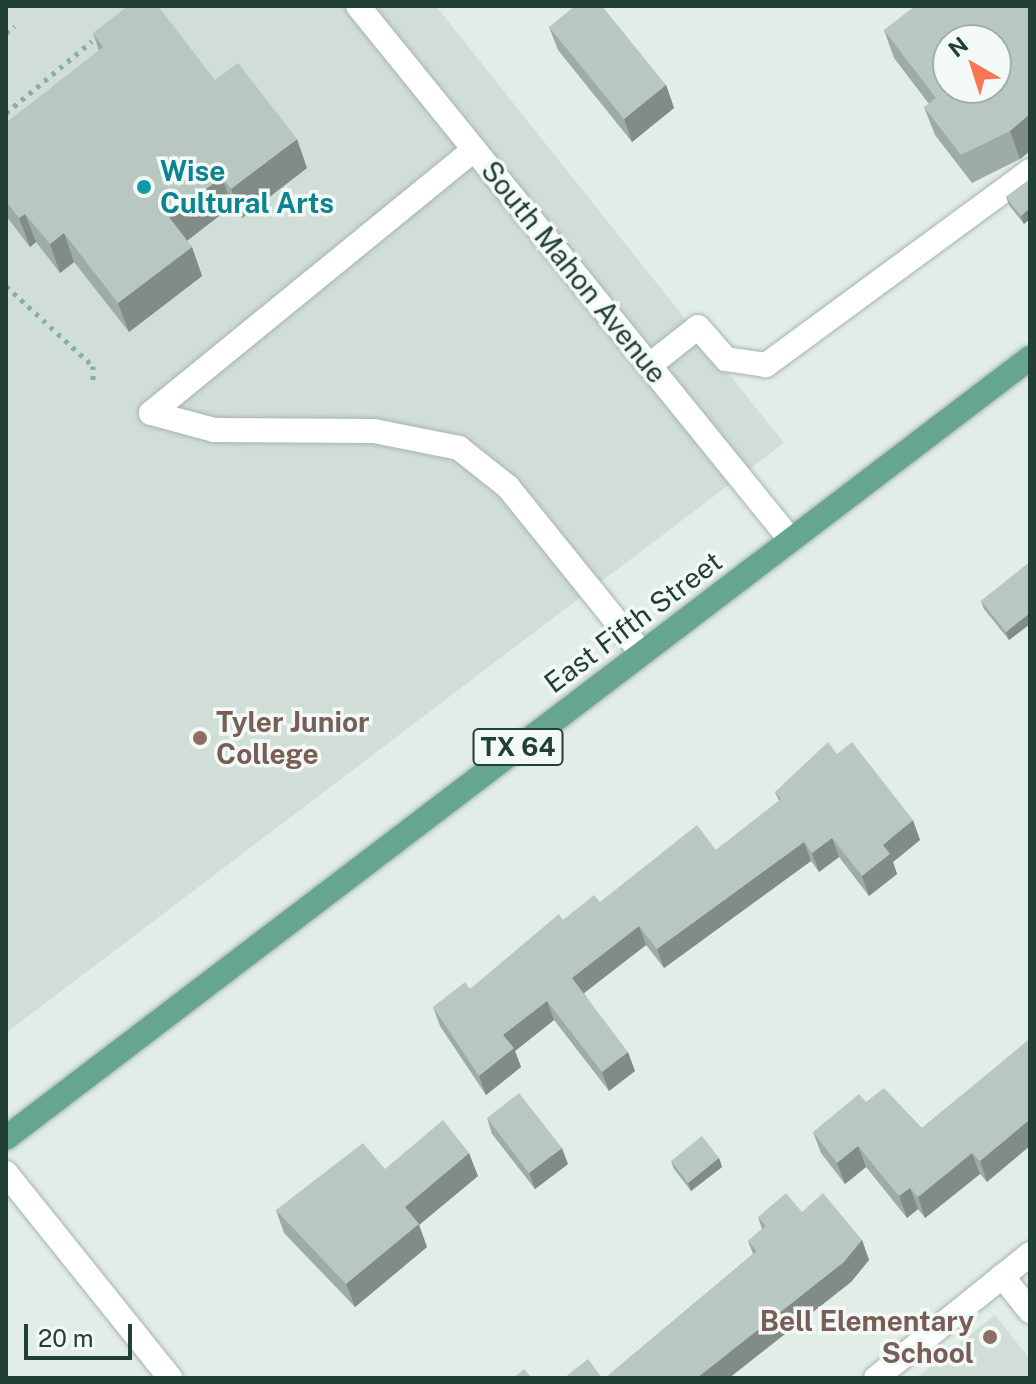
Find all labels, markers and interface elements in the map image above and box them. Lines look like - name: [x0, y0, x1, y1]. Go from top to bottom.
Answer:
- north arrow: [932, 24, 1012, 104]
- text: N: [943, 31, 973, 62]
- place label: Wise Cultural Arts: [160, 154, 334, 220]
- street label: South Mahon Avenue: [474, 154, 674, 390]
- marker: Wise Cultural Arts: [135, 178, 153, 196]
- street label: East Fifth Street: [538, 544, 728, 700]
- place label: Tyler Junior College: [216, 705, 370, 771]
- road number: TX 64: [472, 725, 564, 769]
- marker: Tyler Junior College: [191, 729, 209, 747]
- place label: Bell Elementary School: [760, 1304, 974, 1370]
- scale bar: [28, 1308, 136, 1358]
- text: 20 m: [38, 1324, 94, 1352]
- marker: Bell Elementary School: [981, 1328, 999, 1346]

